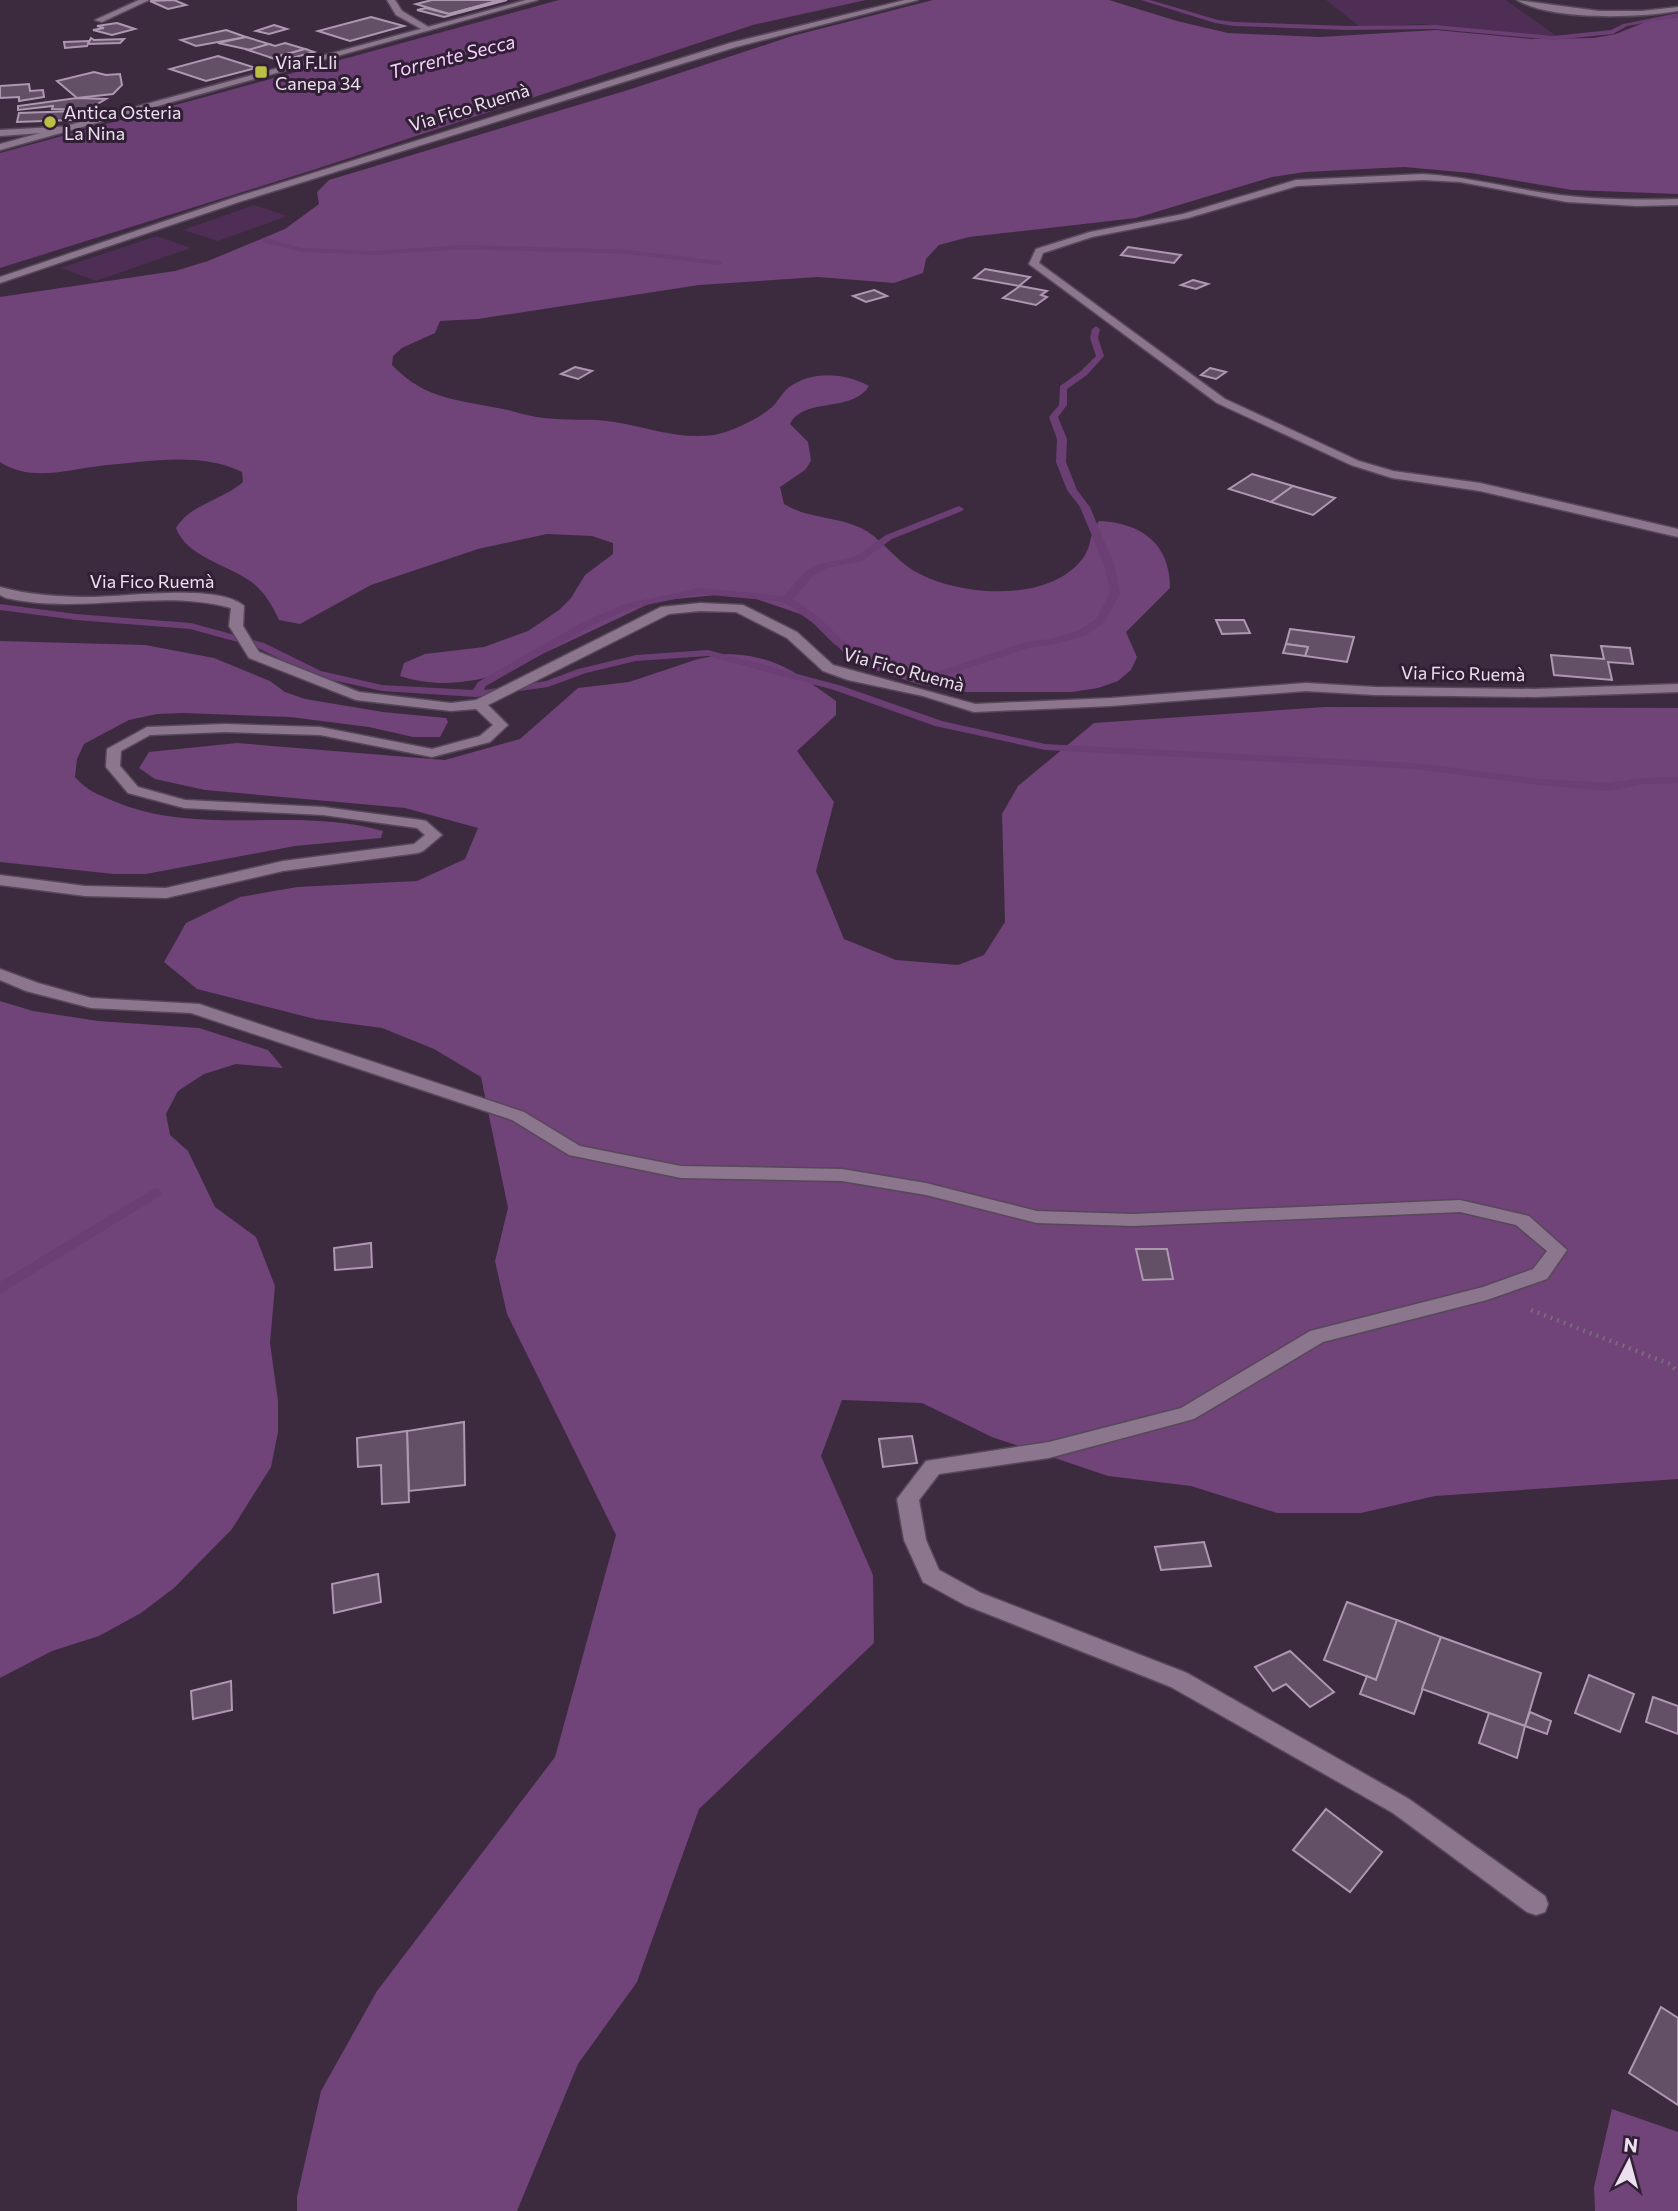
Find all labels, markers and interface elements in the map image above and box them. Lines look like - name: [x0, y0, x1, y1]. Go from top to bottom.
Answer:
- water label: Torrente Secca: [387, 29, 517, 83]
- place label: Via F.Lli Canepa 34: [275, 51, 361, 94]
- marker: Via F.Lli Canepa 34: [253, 64, 269, 80]
- street label: Via Fico Ruemà: [406, 78, 532, 136]
- place label: Antica Osteria La Nina: [64, 101, 181, 144]
- marker: Antica Osteria La Nina: [42, 114, 58, 130]
- street label: Via Fico Ruemà: [90, 570, 214, 592]
- street label: Via Fico Ruemà: [841, 642, 967, 696]
- street label: Via Fico Ruemà: [1401, 661, 1525, 685]
- north arrow: [1594, 2127, 1664, 2197]
- text: N: [1623, 2132, 1639, 2157]

